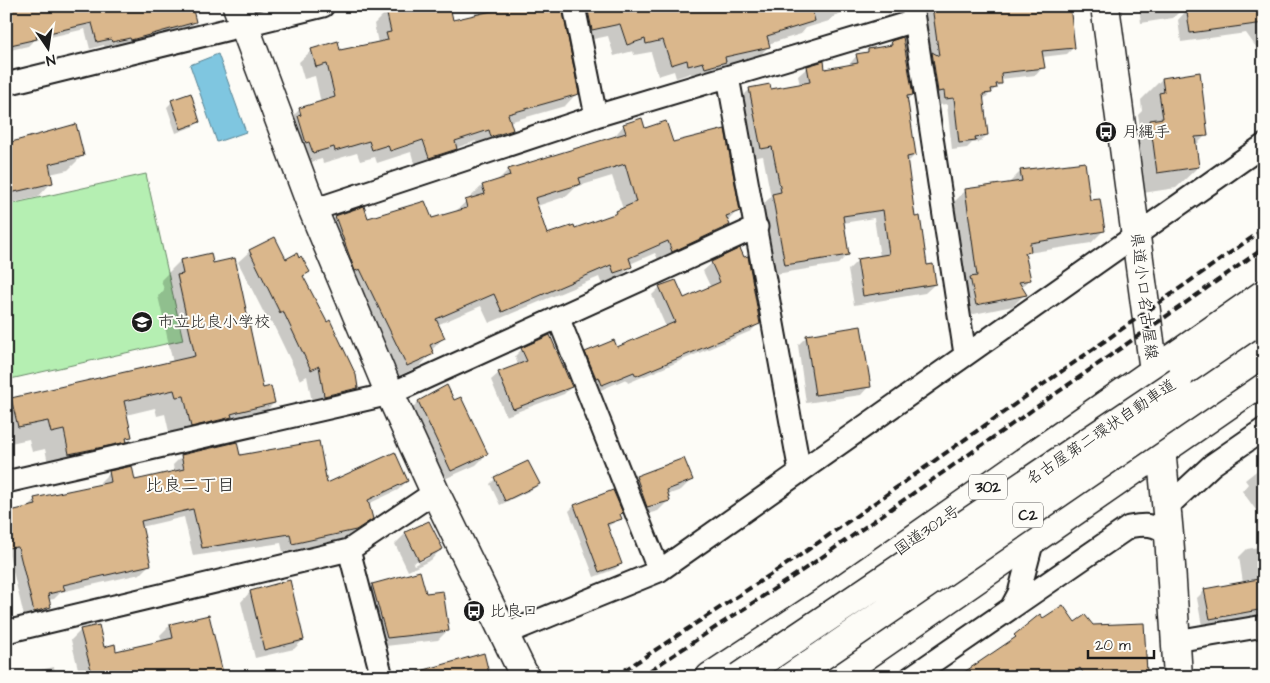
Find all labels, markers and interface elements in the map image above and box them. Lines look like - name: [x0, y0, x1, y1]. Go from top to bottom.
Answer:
- north arrow: [22, 22, 72, 72]
- text: N: [44, 49, 57, 70]
- bus stop icon: 月縄手: [1094, 120, 1118, 144]
- place label: 月縄手: [1122, 121, 1170, 143]
- street label: 県道小口名古屋線: [1125, 231, 1163, 361]
- school or university icon: 市立比良小学校: [130, 310, 154, 334]
- place label: 市立比良小学校: [158, 311, 270, 333]
- street label: 名古屋第二環状自動車道: [1022, 374, 1180, 490]
- district label: 比良二丁目: [145, 473, 235, 498]
- road number: 302: [969, 474, 1007, 500]
- street label: 国道302号: [890, 499, 964, 561]
- road number: C2: [1013, 502, 1043, 528]
- bus stop icon: 比良口: [462, 599, 486, 623]
- place label: 比良口: [490, 600, 538, 622]
- scale bar: [1088, 628, 1154, 660]
- text: 20 m: [1095, 635, 1131, 656]

